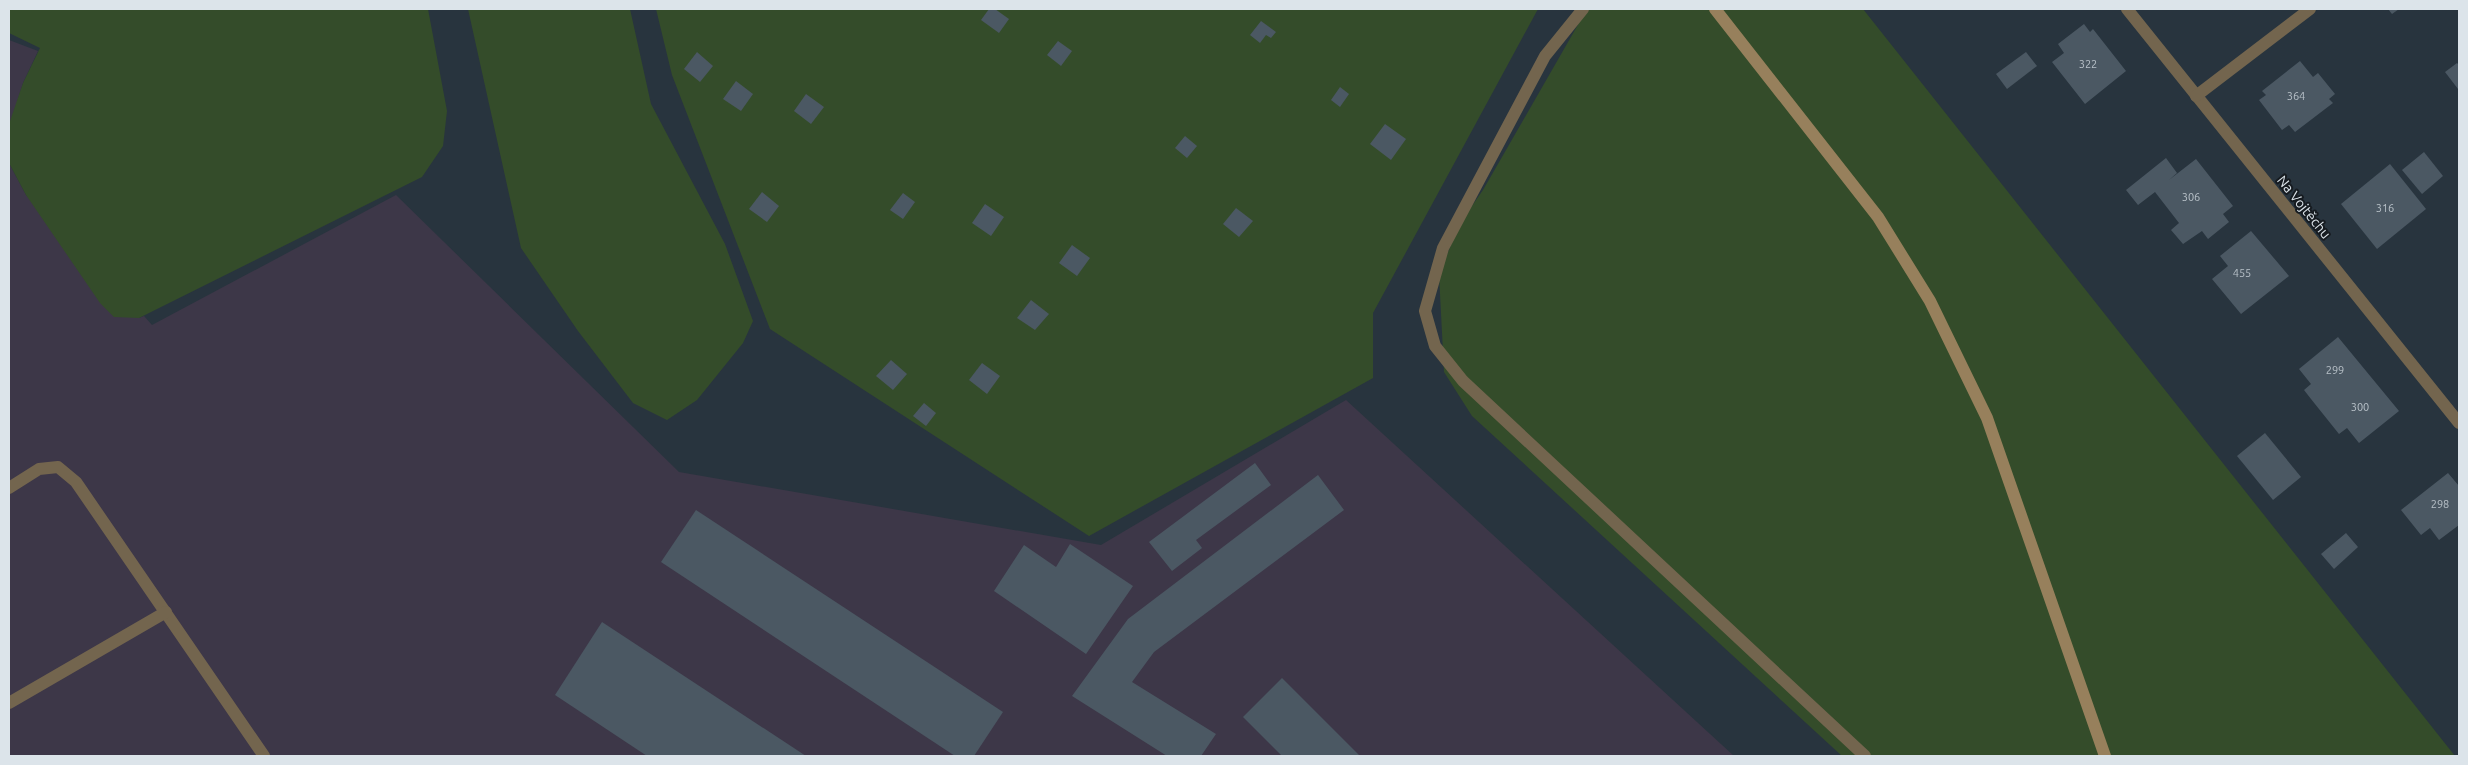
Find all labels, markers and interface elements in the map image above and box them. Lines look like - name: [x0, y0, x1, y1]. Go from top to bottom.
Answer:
- house number: 322: [2079, 58, 2097, 70]
- house number: 364: [2287, 90, 2305, 102]
- street label: Na Vojtěchu: [2274, 172, 2334, 242]
- house number: 306: [2182, 191, 2200, 203]
- house number: 316: [2376, 202, 2394, 214]
- house number: 455: [2233, 267, 2251, 279]
- house number: 299: [2326, 364, 2344, 376]
- house number: 300: [2351, 401, 2369, 413]
- house number: 298: [2431, 498, 2449, 510]

